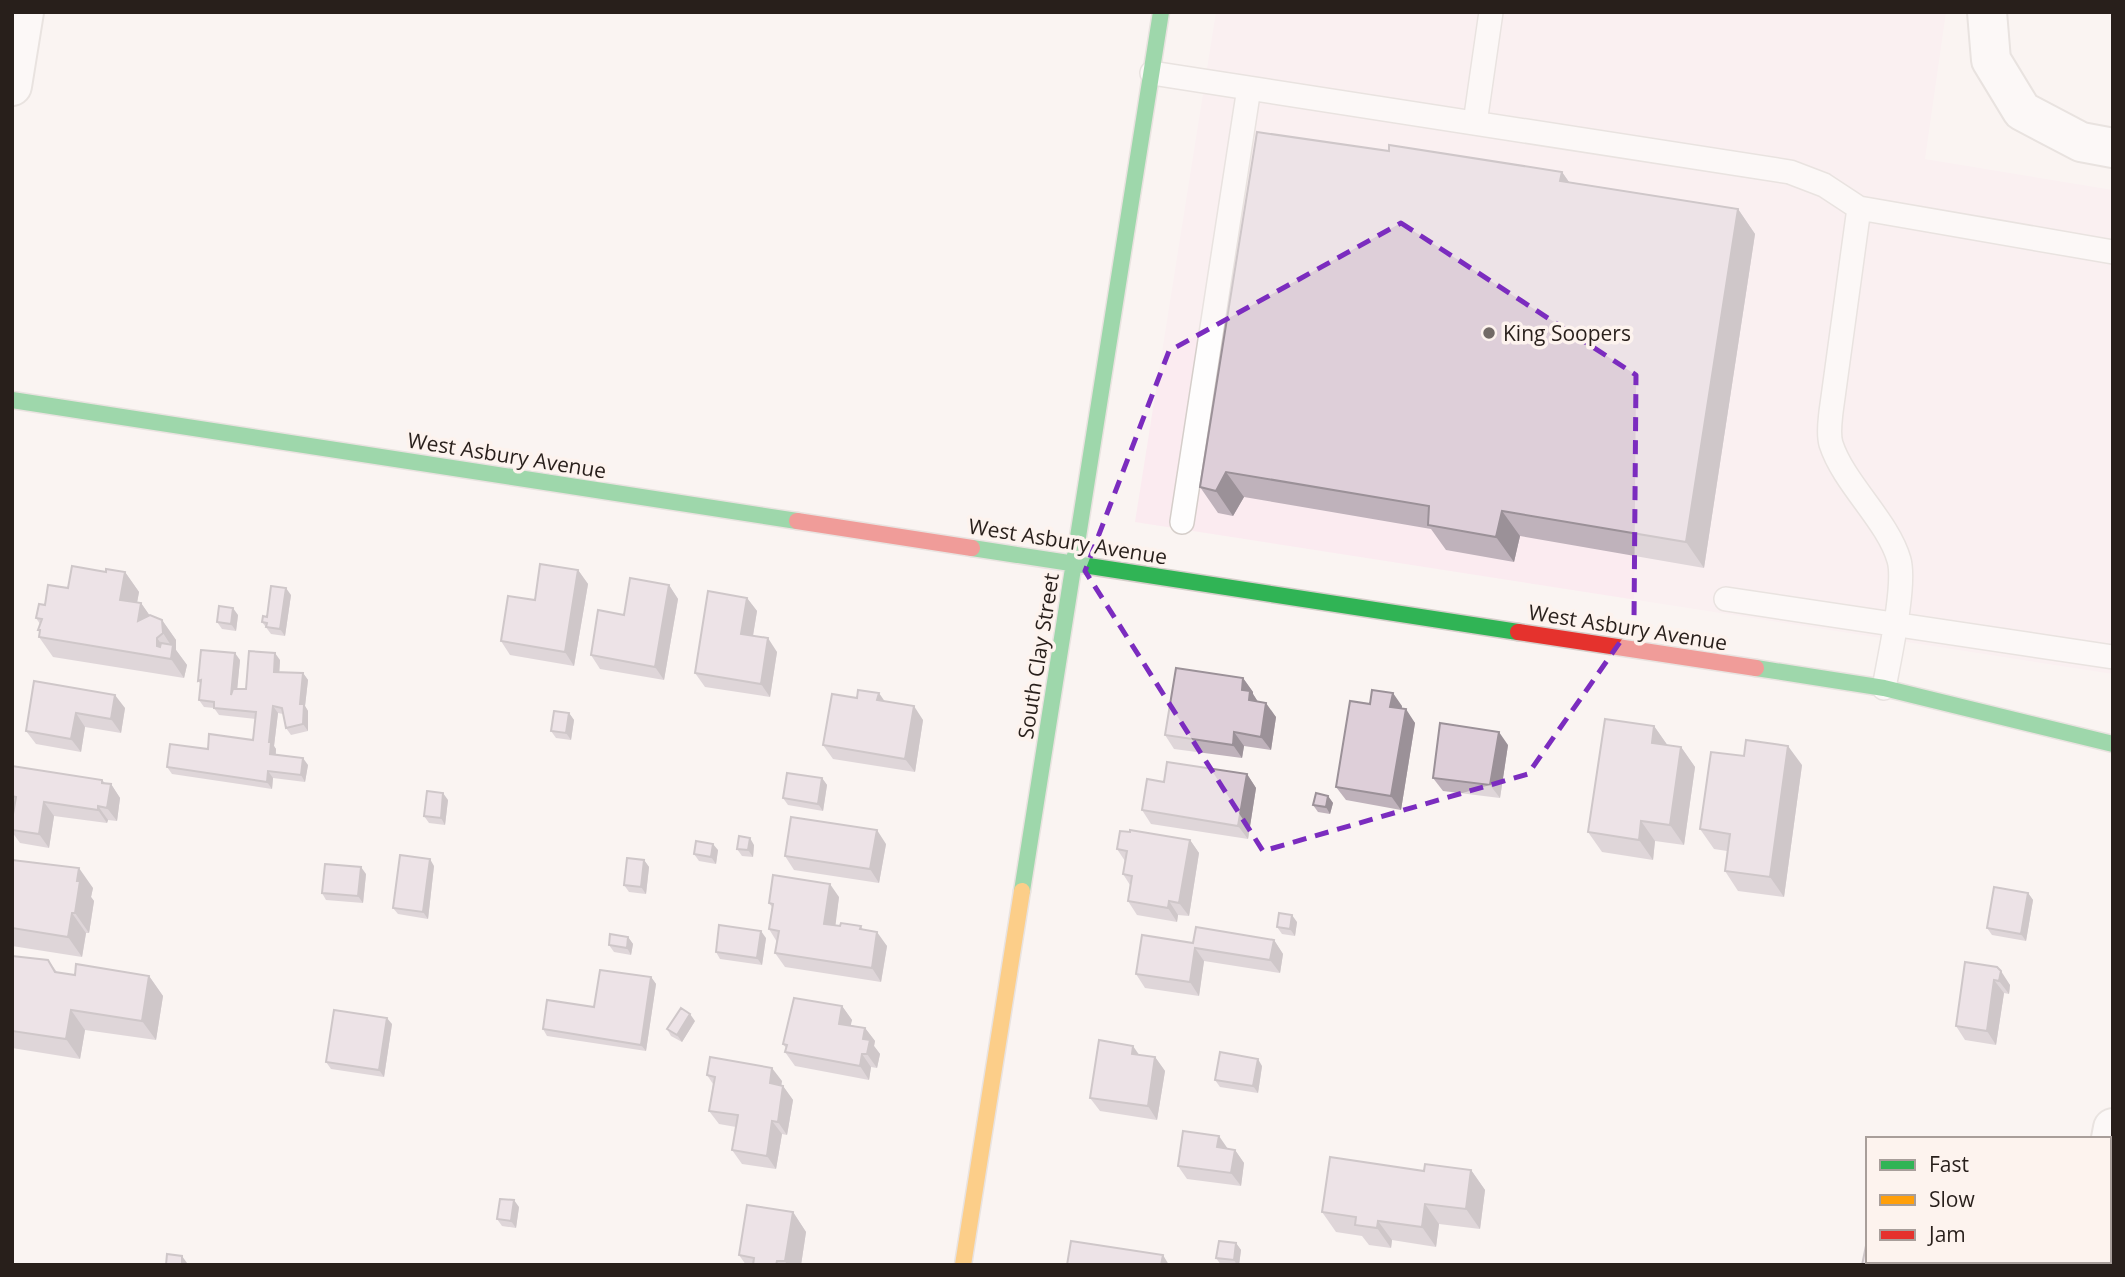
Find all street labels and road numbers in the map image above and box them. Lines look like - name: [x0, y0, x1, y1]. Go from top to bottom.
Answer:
- street label: West Asbury Avenue: [406, 425, 608, 485]
- street label: West Asbury Avenue: [967, 511, 1169, 571]
- street label: South Clay Street: [1011, 571, 1065, 741]
- street label: West Asbury Avenue: [1527, 597, 1729, 657]

